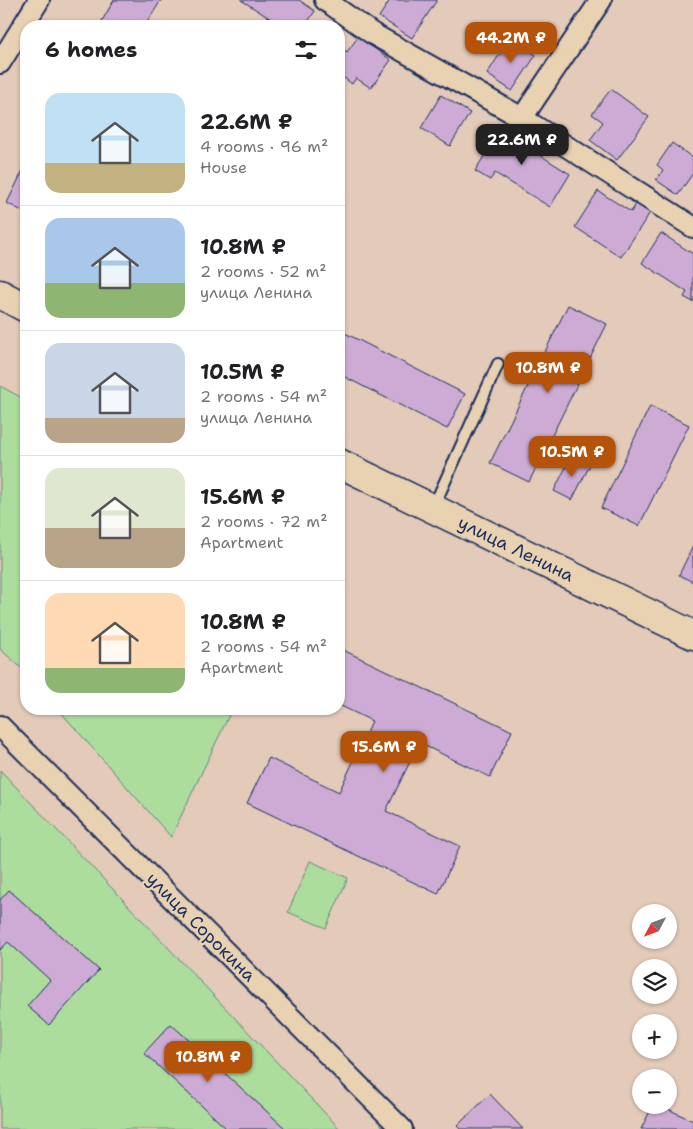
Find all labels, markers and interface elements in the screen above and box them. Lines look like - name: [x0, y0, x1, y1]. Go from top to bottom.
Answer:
- pin: 44.2M ₽: [465, 22, 557, 64]
- text: 44.2M ₽: [476, 27, 546, 48]
- text: 6 homes: [45, 36, 137, 64]
- icon: filters: [292, 36, 320, 64]
- text: 22.6M ₽: [200, 108, 293, 136]
- icon: home: [85, 113, 145, 173]
- pin: 22.6M ₽: [476, 124, 568, 166]
- text: 22.6M ₽: [487, 129, 557, 150]
- text: 4 rooms · 96 m²: [200, 136, 328, 157]
- text: House: [200, 157, 247, 178]
- text: 10.8M ₽: [200, 233, 286, 261]
- icon: home: [85, 238, 145, 298]
- text: 2 rooms · 52 m²: [200, 261, 327, 282]
- text: улица Ленина: [200, 282, 312, 303]
- pin: 10.8M ₽: [502, 352, 594, 394]
- text: 10.8M ₽: [515, 357, 581, 378]
- text: 10.5M ₽: [200, 358, 285, 386]
- icon: home: [85, 363, 145, 423]
- text: 2 rooms · 54 m²: [200, 386, 327, 407]
- text: улица Ленина: [200, 407, 312, 428]
- pin: 10.5M ₽: [526, 436, 618, 478]
- text: 10.5M ₽: [540, 441, 604, 462]
- text: 15.6M ₽: [200, 483, 286, 511]
- icon: home: [85, 488, 145, 548]
- text: 2 rooms · 72 m²: [200, 511, 328, 532]
- street label: улица Ленина: [454, 511, 578, 587]
- text: Apartment: [200, 532, 283, 553]
- text: 10.8M ₽: [200, 608, 286, 636]
- icon: home: [85, 613, 145, 673]
- text: 2 rooms · 54 m²: [200, 636, 327, 657]
- text: Apartment: [200, 657, 283, 678]
- pin: 15.6M ₽: [338, 730, 430, 773]
- text: 15.6M ₽: [351, 736, 417, 757]
- street label: улица Сорокина: [141, 867, 261, 987]
- north arrow: [632, 904, 678, 949]
- map controls: [632, 904, 677, 1114]
- button: layers: [632, 959, 677, 1004]
- button: +: [632, 1014, 677, 1059]
- pin: 10.8M ₽: [162, 1040, 254, 1083]
- text: 10.8M ₽: [175, 1046, 241, 1067]
- button: −: [632, 1069, 677, 1114]

